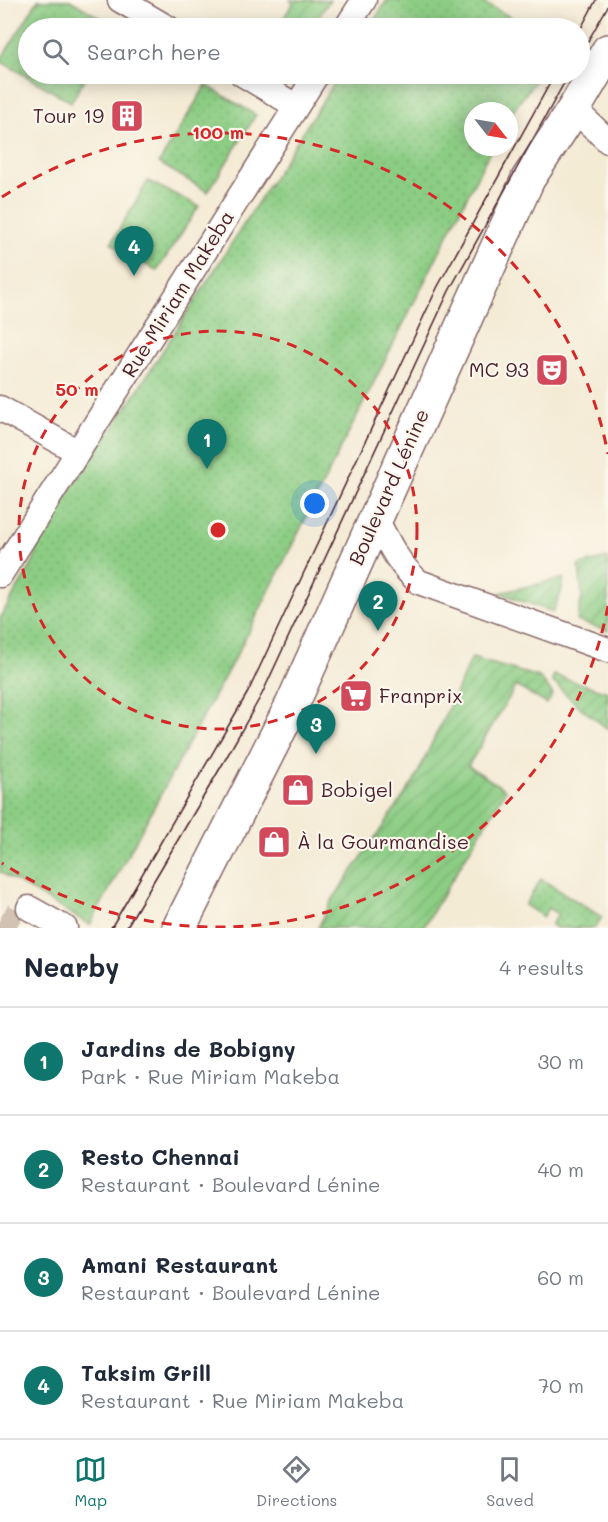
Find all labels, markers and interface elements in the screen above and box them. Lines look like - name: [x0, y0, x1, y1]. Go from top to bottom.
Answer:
- search box: [18, 18, 590, 84]
- icon: search: [39, 35, 72, 68]
- text: Search here: [87, 37, 221, 66]
- building icon: Tour 19: [109, 98, 145, 134]
- place label: Tour 19: [33, 102, 104, 128]
- north arrow: [464, 102, 518, 156]
- text: 100 m: [192, 120, 244, 144]
- street label: Rue Miriam Makeba: [115, 205, 239, 382]
- pin: 4: [114, 226, 154, 276]
- theatre icon: MC 93: [534, 352, 570, 388]
- place label: MC 93: [469, 356, 529, 382]
- text: 50 m: [56, 377, 98, 401]
- street label: Boulevard Lénine: [342, 404, 434, 569]
- pin: 1: [188, 420, 226, 469]
- your location: [300, 489, 329, 518]
- centre of rings: [208, 520, 228, 540]
- pin: 2: [358, 582, 398, 631]
- supermarket icon: Franprix: [338, 678, 374, 714]
- place label: Franprix: [379, 682, 462, 708]
- pin: 3: [296, 704, 336, 754]
- shop icon: Bobigel: [280, 772, 316, 808]
- place label: Bobigel: [321, 776, 393, 802]
- shop icon: À la Gourmandise: [256, 824, 292, 860]
- place label: À la Gourmandise: [297, 828, 469, 854]
- text: Nearby: [24, 950, 119, 984]
- text: 4 results: [499, 954, 584, 980]
- text: Jardins de Bobigny: [81, 1034, 296, 1063]
- text: 1: [39, 1048, 48, 1074]
- text: 30 m: [538, 1048, 584, 1074]
- text: Park · Rue Miriam Makeba: [81, 1063, 340, 1089]
- text: Resto Chennai: [81, 1142, 240, 1171]
- text: 2: [38, 1156, 49, 1182]
- text: 40 m: [538, 1156, 584, 1182]
- text: Restaurant · Boulevard Lénine: [81, 1171, 380, 1197]
- text: Amani Restaurant: [81, 1250, 278, 1279]
- text: 3: [38, 1264, 50, 1290]
- text: 60 m: [537, 1264, 584, 1290]
- text: Restaurant · Boulevard Lénine: [81, 1279, 380, 1305]
- text: Taksim Grill: [81, 1358, 211, 1387]
- text: 4: [37, 1372, 50, 1398]
- text: 70 m: [538, 1372, 584, 1398]
- text: Restaurant · Rue Miriam Makeba: [81, 1387, 404, 1413]
- tab: Map: [74, 1453, 107, 1510]
- tab: Directions: [256, 1453, 337, 1510]
- tab: Saved: [486, 1453, 534, 1510]

